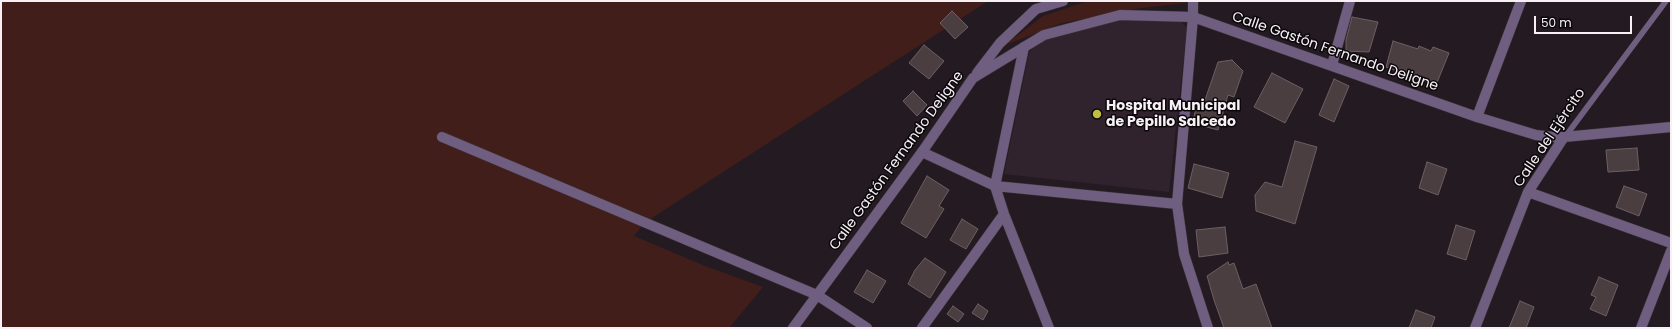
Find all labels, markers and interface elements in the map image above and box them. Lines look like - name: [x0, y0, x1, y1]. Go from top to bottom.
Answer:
- scale bar: [1536, 8, 1634, 34]
- street label: Calle Gastón Fernando Deligne: [1230, 9, 1440, 95]
- text: 50 m: [1541, 14, 1572, 31]
- street label: Calle Gastón Fernando Deligne: [826, 68, 968, 254]
- street label: Calle del Ejército: [1511, 85, 1589, 191]
- place label: Hospital Municipal de Pepillo Salcedo: [1106, 98, 1240, 130]
- marker: Hospital Municipal de Pepillo Salcedo: [1091, 108, 1103, 120]

